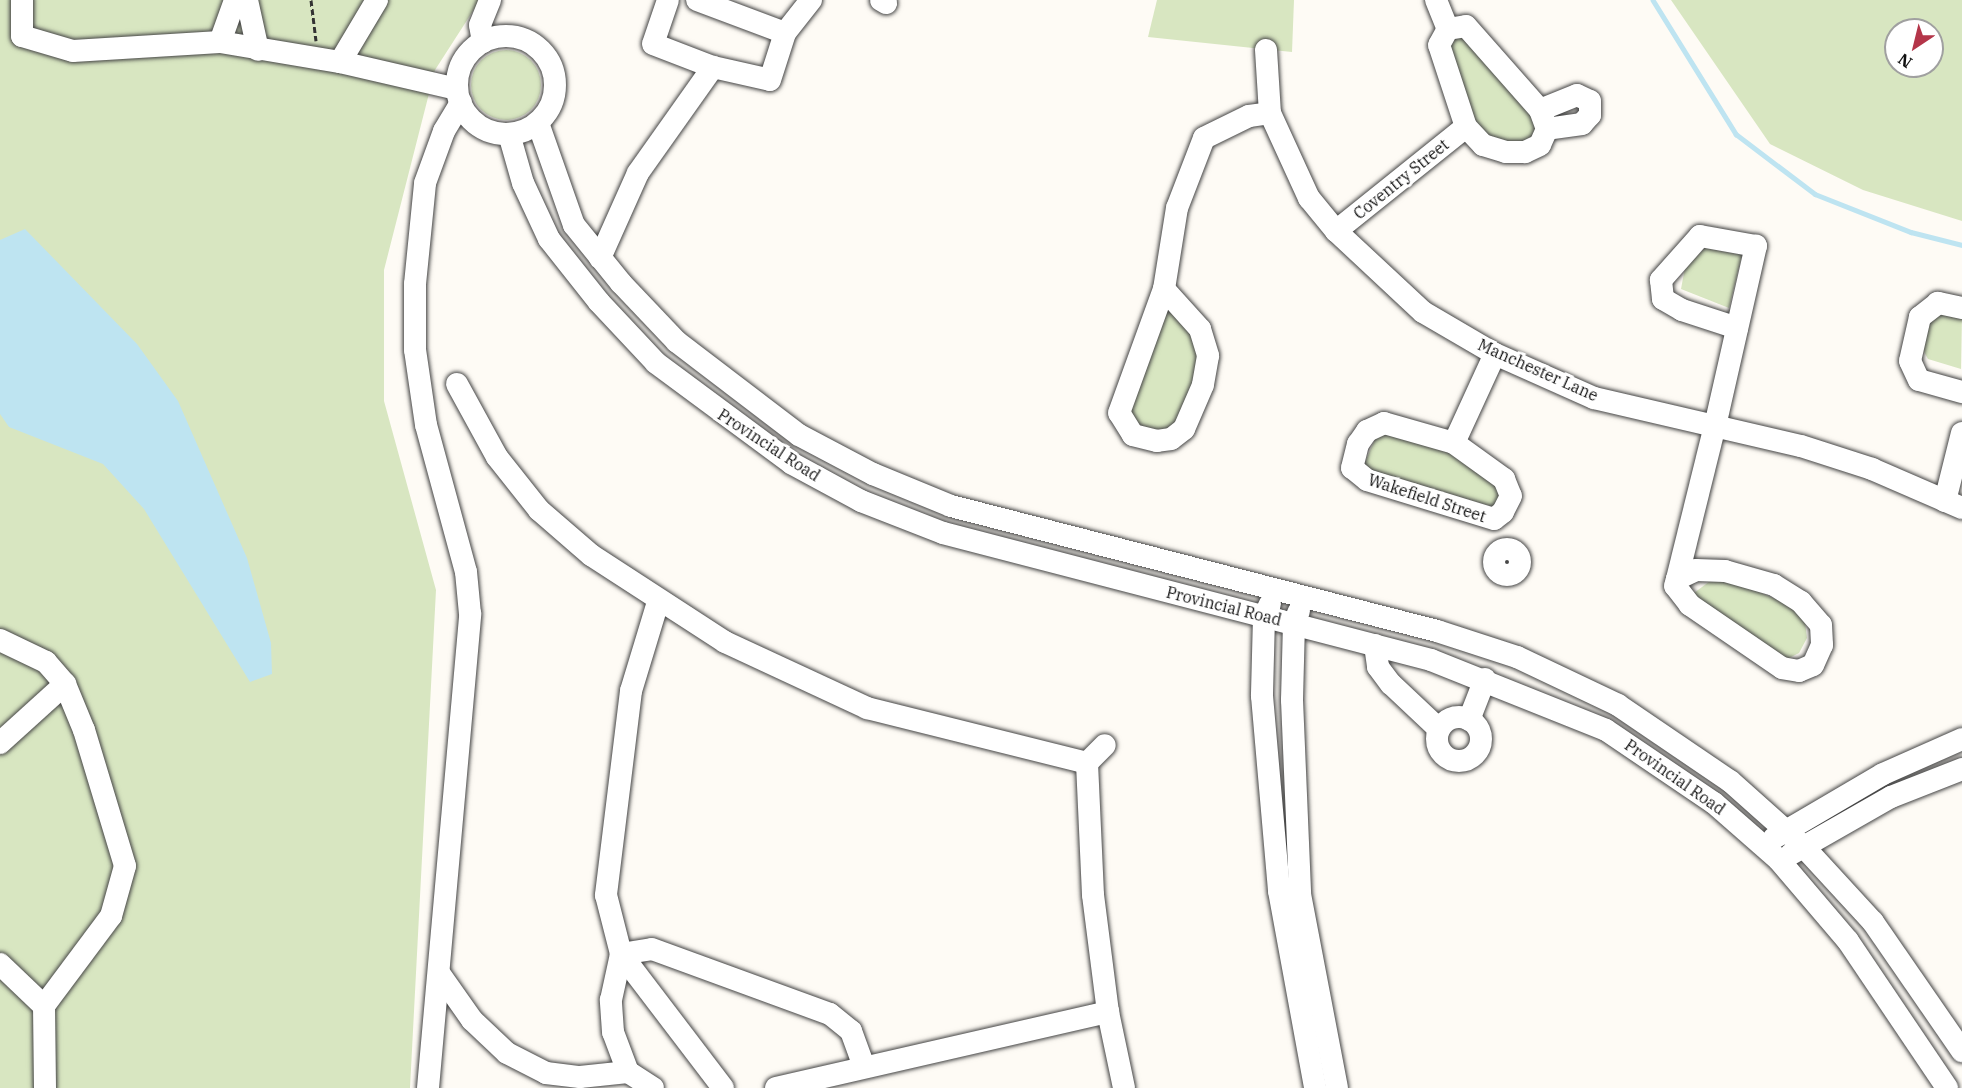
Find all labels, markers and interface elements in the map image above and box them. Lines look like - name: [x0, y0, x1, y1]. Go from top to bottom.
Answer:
- north arrow: [1884, 18, 1944, 78]
- text: N: [1894, 49, 1916, 73]
- street label: Coventry Street: [1350, 135, 1452, 223]
- street label: Manchester Lane: [1475, 335, 1601, 405]
- street label: Provincial Road: [714, 405, 824, 485]
- street label: Wakefield Street: [1366, 470, 1488, 526]
- street label: Provincial Road: [1164, 582, 1284, 630]
- street label: Provincial Road: [1621, 735, 1729, 819]

